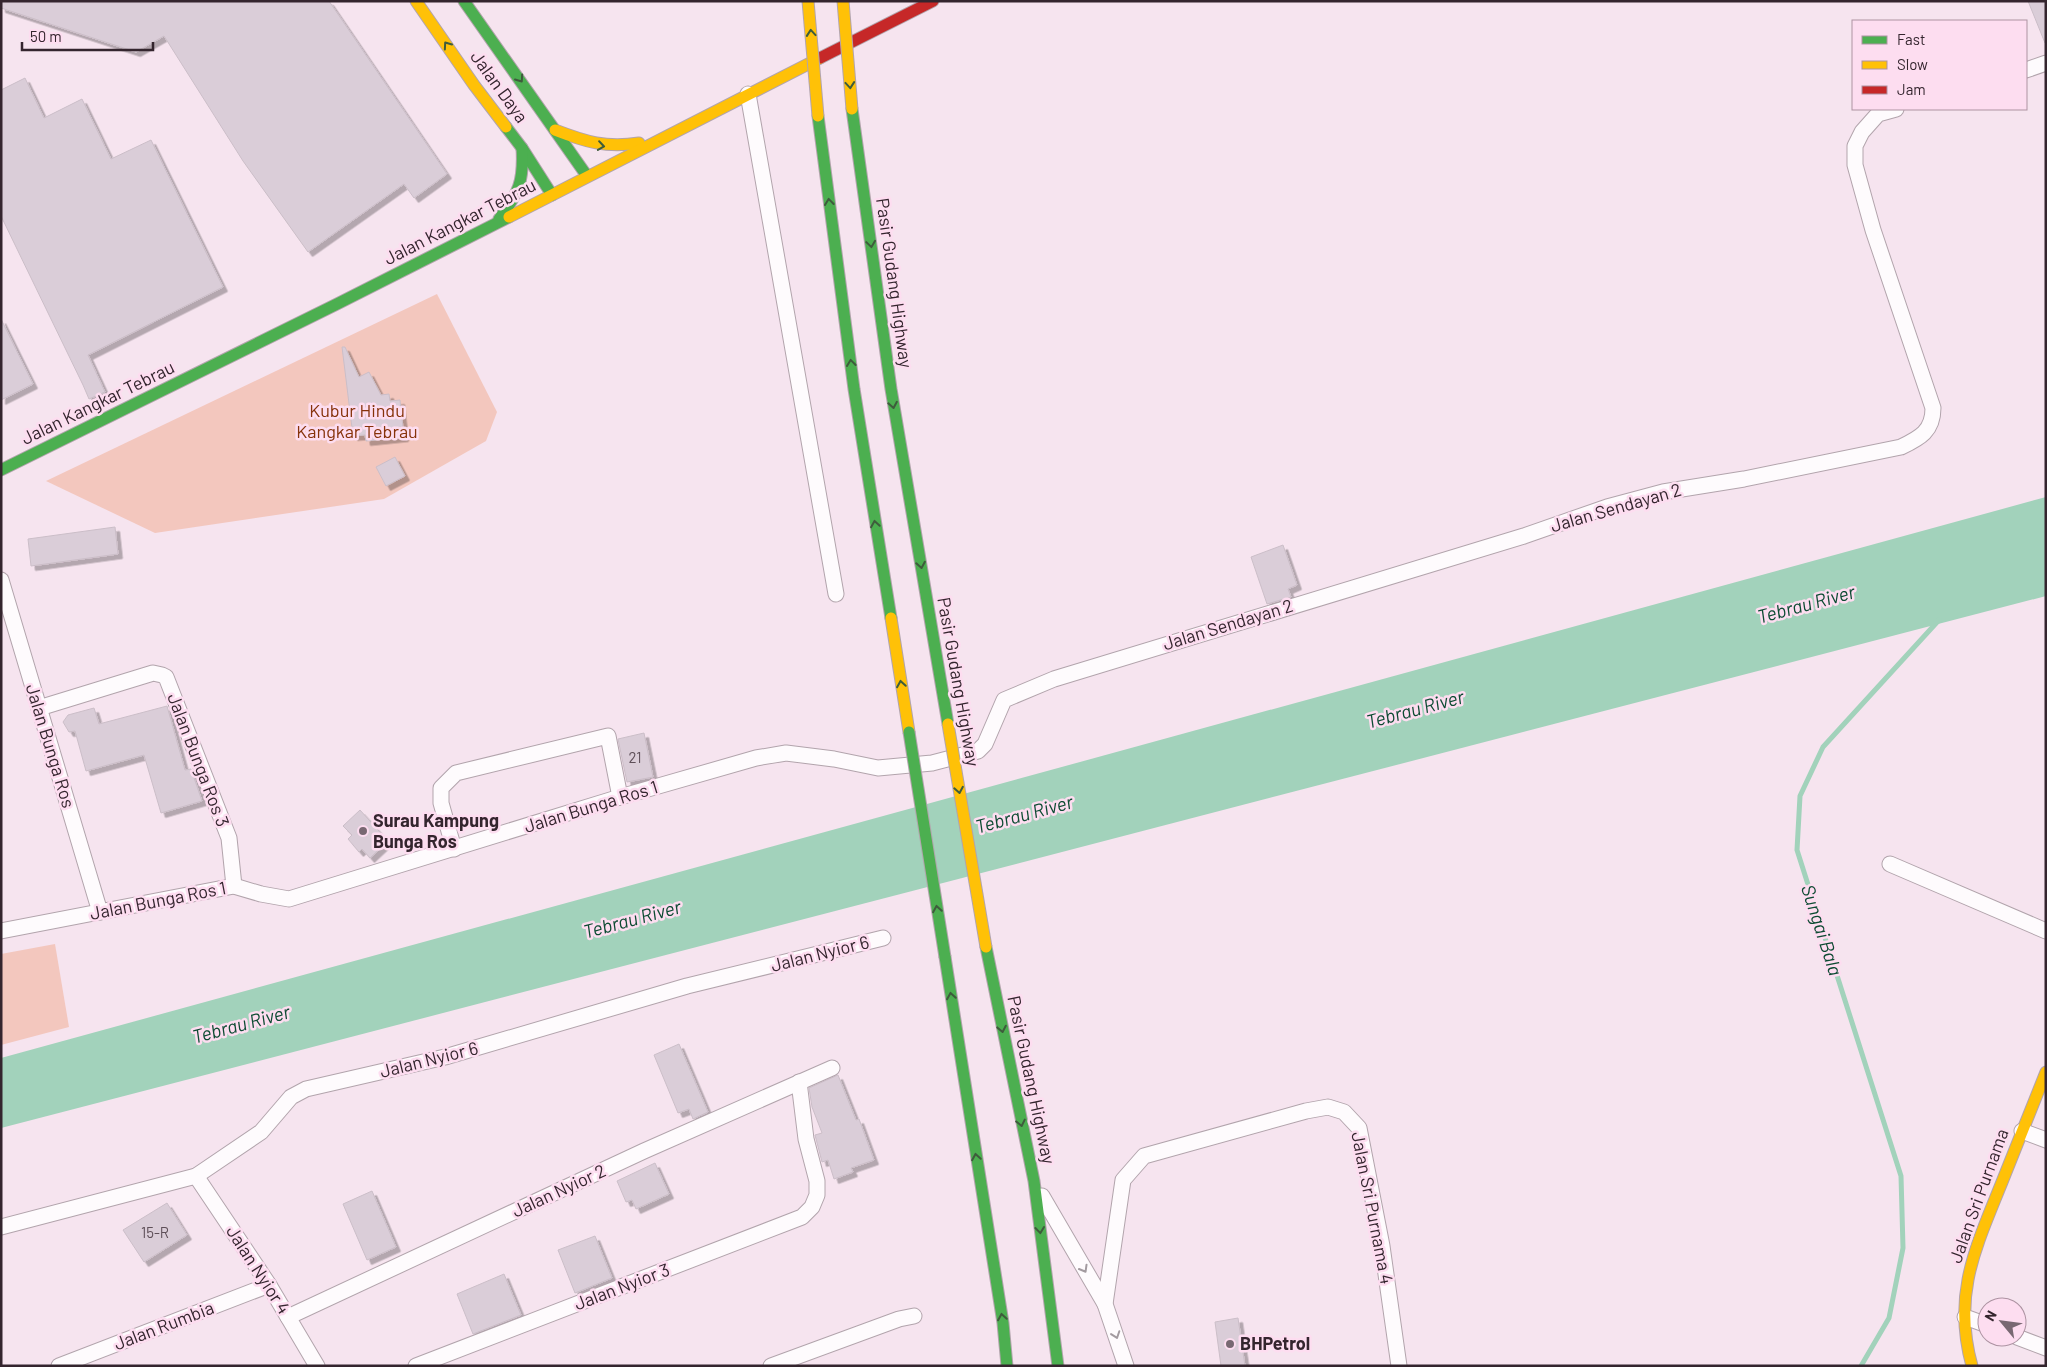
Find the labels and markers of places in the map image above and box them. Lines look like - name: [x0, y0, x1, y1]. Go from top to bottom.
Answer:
- place label: Surau Kampung Bunga Ros: [373, 809, 499, 852]
- marker: Surau Kampung Bunga Ros: [357, 825, 369, 837]
- place label: BHPetrol: [1240, 1332, 1310, 1354]
- marker: BHPetrol: [1224, 1338, 1236, 1350]

